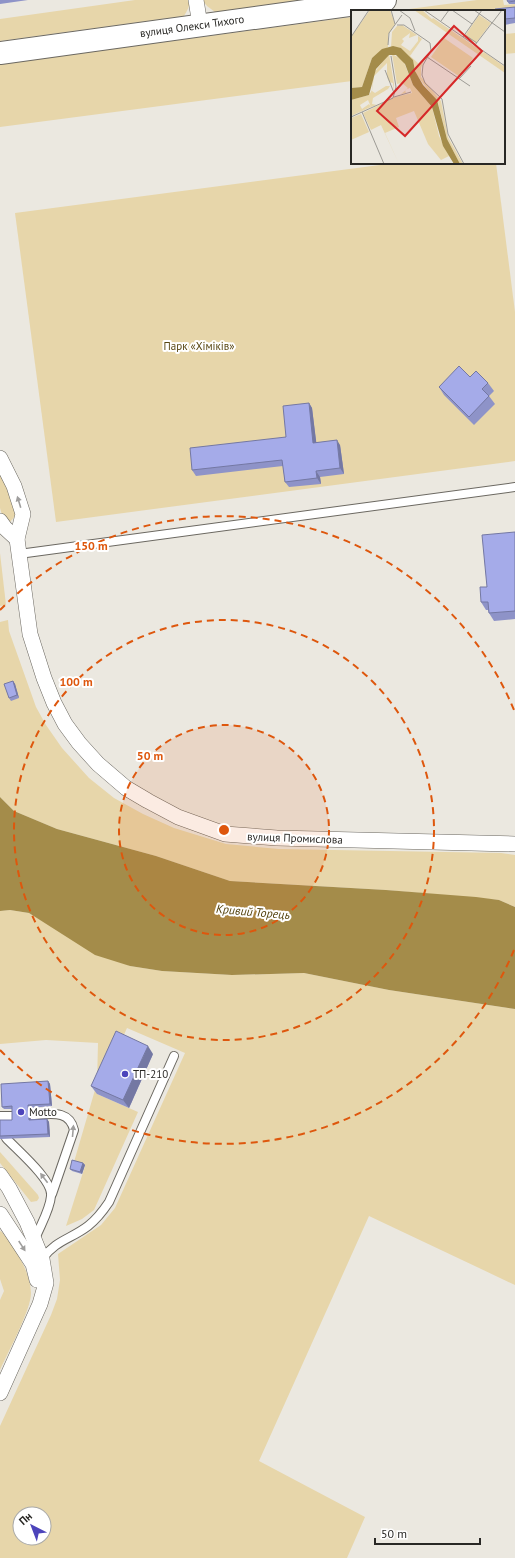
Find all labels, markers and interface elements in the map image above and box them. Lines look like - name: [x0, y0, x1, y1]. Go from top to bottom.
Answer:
- inset map: [351, 10, 505, 164]
- street label: вулиця Олекси Тихого: [139, 12, 245, 40]
- park label: Парк «Хіміків»: [164, 339, 234, 353]
- one-way arrow: [16, 495, 22, 507]
- text: 150 m: [74, 538, 108, 553]
- text: 100 m: [59, 674, 93, 689]
- text: 50 m: [137, 748, 163, 763]
- centre of rings: [217, 823, 231, 837]
- street label: вулиця Промислова: [247, 829, 343, 847]
- water label: Кривий Торець: [216, 901, 291, 922]
- place label: ТП-210: [133, 1067, 168, 1081]
- marker: ТП-210: [120, 1069, 130, 1079]
- place label: Motto: [29, 1105, 57, 1119]
- marker: Motto: [16, 1107, 26, 1117]
- one-way arrow: [69, 1125, 76, 1138]
- one-way arrow: [39, 1173, 48, 1184]
- one-way arrow: [18, 1241, 26, 1251]
- north arrow: [12, 1506, 52, 1546]
- text: Пн: [16, 1509, 35, 1528]
- scale bar: [375, 1520, 480, 1546]
- text: 50 m: [381, 1526, 407, 1541]

